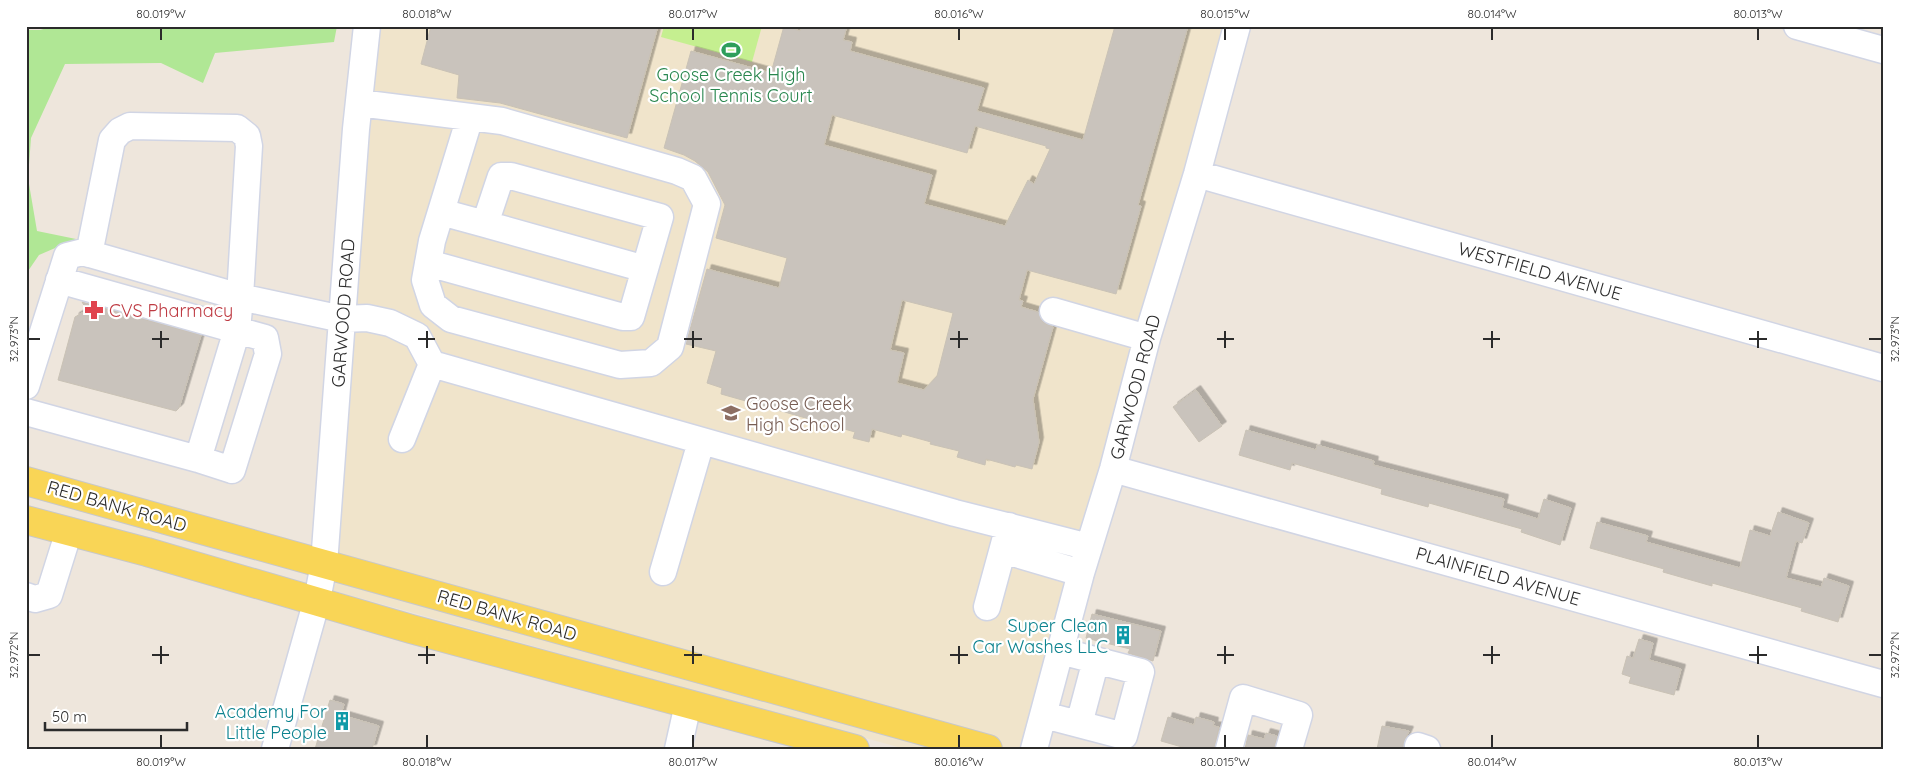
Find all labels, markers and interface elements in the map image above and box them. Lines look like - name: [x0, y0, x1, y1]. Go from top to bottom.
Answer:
- text: 80.019°W: [136, 6, 186, 21]
- text: 80.018°W: [402, 6, 452, 21]
- text: 80.017°W: [668, 6, 718, 21]
- text: 80.016°W: [934, 6, 984, 21]
- text: 80.015°W: [1200, 6, 1250, 21]
- text: 80.014°W: [1467, 6, 1517, 21]
- text: 80.013°W: [1733, 6, 1783, 21]
- sports icon: Goose Creek High School Tennis Court: [720, 39, 742, 61]
- place label: Goose Creek High School Tennis Court: [649, 63, 813, 107]
- street label: WESTFIELD AVENUE: [1455, 237, 1625, 305]
- street label: GARWOOD ROAD: [326, 238, 360, 388]
- pharmacy icon: CVS Pharmacy: [83, 299, 105, 321]
- place label: CVS Pharmacy: [109, 299, 233, 322]
- street label: GARWOOD ROAD: [1105, 312, 1165, 462]
- text: 32.973°N: [6, 316, 21, 362]
- text: 32.973°N: [1887, 316, 1902, 362]
- place label: Goose Creek High School: [746, 392, 852, 436]
- school or university icon: Goose Creek High School: [720, 402, 742, 424]
- street label: RED BANK ROAD: [45, 475, 189, 537]
- street label: PLAINFIELD AVENUE: [1413, 541, 1583, 611]
- street label: RED BANK ROAD: [435, 584, 579, 646]
- place label: Super Clean Car Washes LLC: [972, 614, 1108, 658]
- building icon: Super Clean Car Washes LLC: [1112, 624, 1134, 646]
- text: 32.972°N: [6, 632, 21, 678]
- text: 32.972°N: [1887, 632, 1902, 678]
- scale bar: [45, 700, 188, 732]
- place label: Academy For Little People: [215, 700, 327, 744]
- text: 50 m: [52, 707, 87, 726]
- building icon: Academy For Little People: [331, 710, 353, 732]
- text: 80.019°W: [136, 754, 186, 769]
- text: 80.018°W: [402, 754, 452, 769]
- text: 80.017°W: [668, 754, 718, 769]
- text: 80.016°W: [934, 754, 984, 769]
- text: 80.015°W: [1200, 754, 1250, 769]
- text: 80.014°W: [1467, 754, 1517, 769]
- text: 80.013°W: [1733, 754, 1783, 769]

